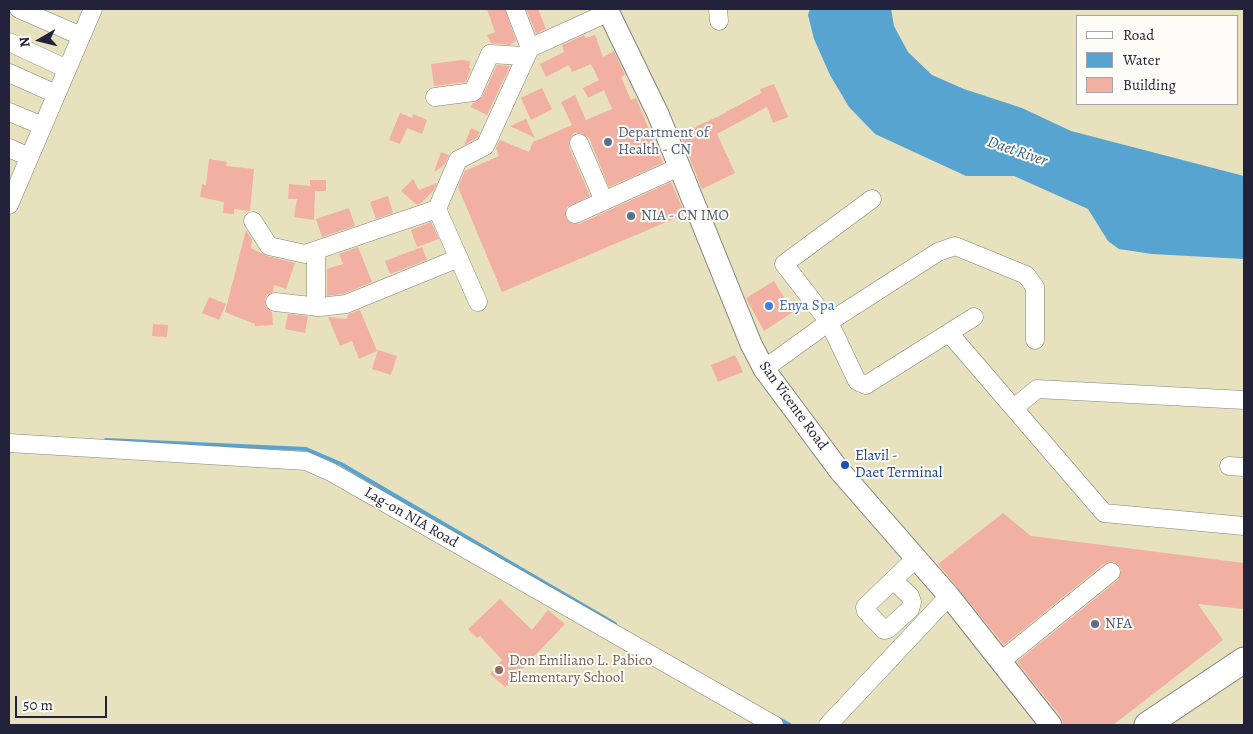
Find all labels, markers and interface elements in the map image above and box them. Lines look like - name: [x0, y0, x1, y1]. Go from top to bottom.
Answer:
- north arrow: [15, 15, 65, 65]
- legend: [1076, 15, 1238, 105]
- text: Road: [1123, 25, 1154, 45]
- text: N: [15, 36, 35, 49]
- text: Water: [1123, 50, 1160, 70]
- text: Building: [1123, 75, 1176, 95]
- place label: Department of Health - CN: [618, 124, 709, 159]
- water label: Daet River: [984, 133, 1050, 171]
- marker: Department of Health - CN: [602, 136, 614, 148]
- place label: NIA - CN IMO: [641, 207, 729, 225]
- marker: NIA - CN IMO: [625, 210, 637, 222]
- place label: Enya Spa: [779, 297, 835, 315]
- marker: Enya Spa: [763, 300, 775, 312]
- street label: San Vicente Road: [755, 358, 831, 454]
- place label: Elavil - Daet Terminal: [855, 447, 943, 482]
- marker: Elavil - Daet Terminal: [839, 459, 851, 471]
- street label: Lag-on NIA Road: [361, 484, 461, 552]
- place label: NFA: [1105, 615, 1132, 633]
- marker: NFA: [1089, 618, 1101, 630]
- place label: Don Emiliano L. Pabico Elementary School: [509, 652, 652, 687]
- marker: Don Emiliano L. Pabico Elementary School: [493, 664, 505, 676]
- scale bar: [18, 686, 110, 718]
- text: 50 m: [23, 695, 53, 715]

